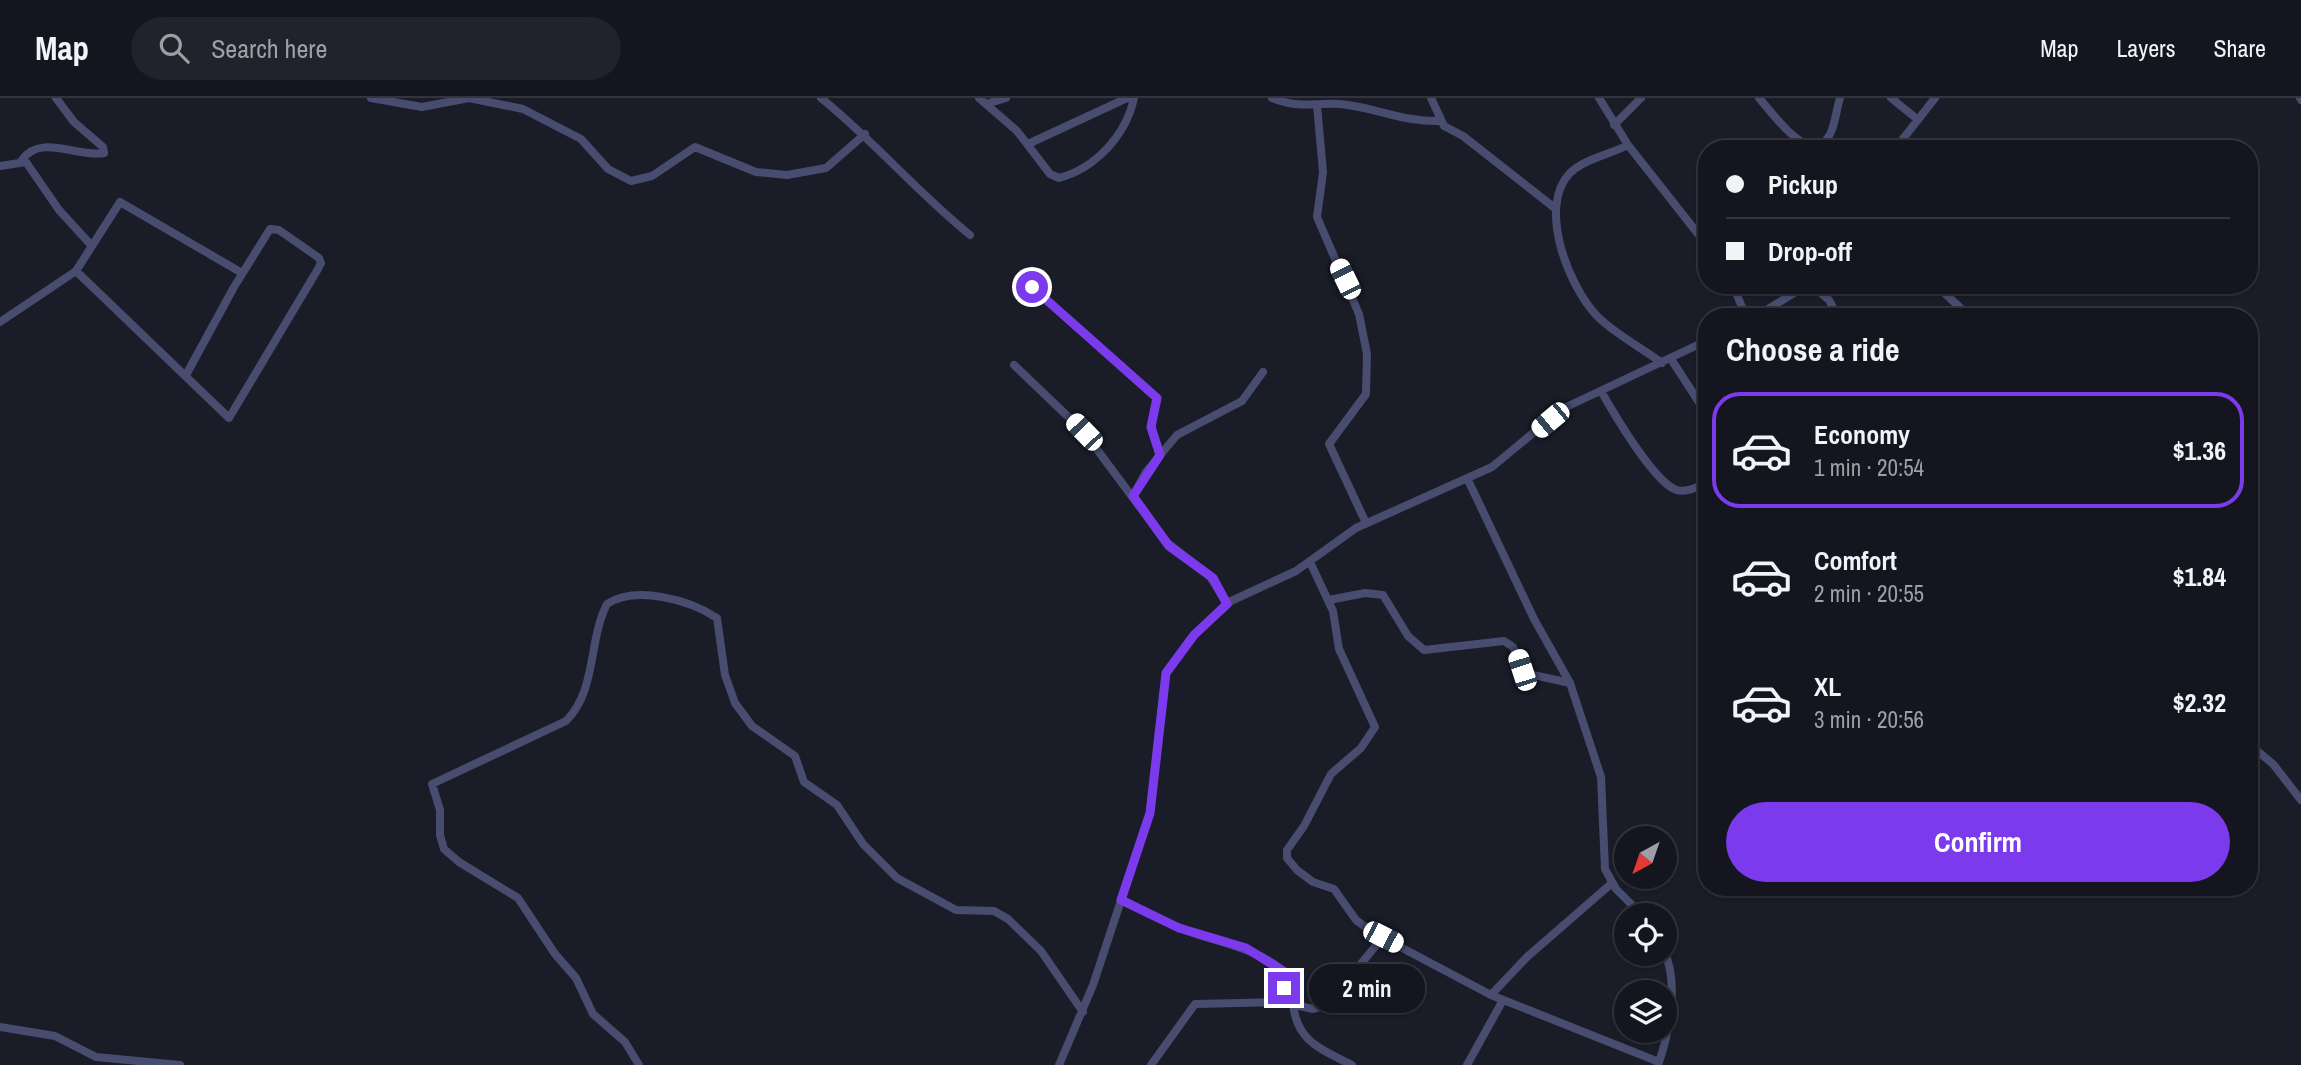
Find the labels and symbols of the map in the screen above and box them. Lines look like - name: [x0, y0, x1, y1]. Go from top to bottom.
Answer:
- car: [1327, 256, 1364, 302]
- route start: [1016, 271, 1048, 303]
- car: [1528, 398, 1573, 442]
- car: [1062, 410, 1107, 454]
- car: [1506, 647, 1539, 693]
- north arrow: [1614, 826, 1676, 889]
- car: [1360, 918, 1407, 956]
- callout: 2 min: [1308, 964, 1424, 1012]
- route end: [1268, 972, 1300, 1004]

